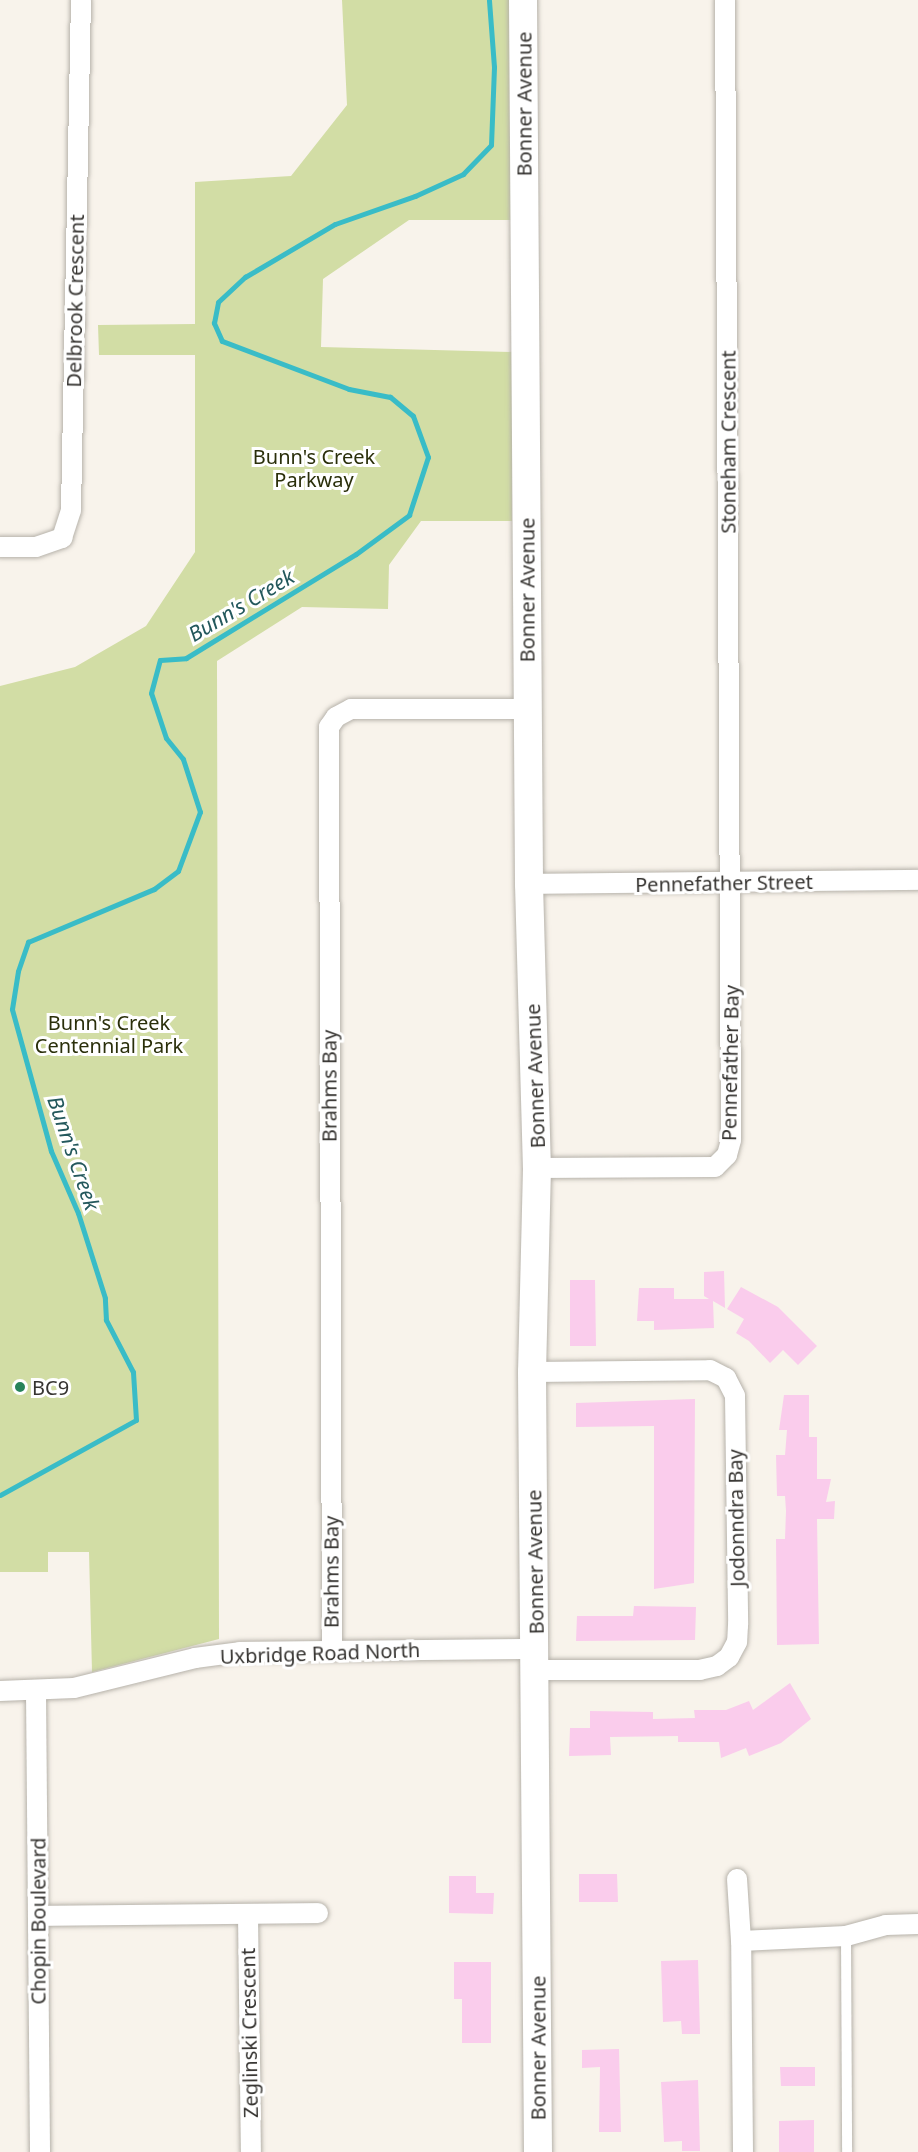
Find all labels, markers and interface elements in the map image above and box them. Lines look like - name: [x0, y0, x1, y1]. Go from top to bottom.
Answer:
- street label: Bonner Avenue: [512, 32, 536, 176]
- street label: Delbrook Crescent: [61, 214, 89, 388]
- street label: Stoneham Crescent: [716, 350, 740, 534]
- park label: Bunn's Creek Parkway: [253, 444, 375, 491]
- street label: Bonner Avenue: [515, 518, 539, 662]
- water label: Bunn's Creek: [183, 563, 299, 647]
- street label: Pennefather Street: [635, 869, 813, 897]
- street label: Pennefather Bay: [717, 985, 743, 1141]
- street label: Bonner Avenue: [520, 1003, 550, 1149]
- park label: Bunn's Creek Centennial Park: [35, 1010, 183, 1057]
- street label: Brahms Bay: [317, 1030, 341, 1142]
- water label: Bunn's Creek: [43, 1093, 105, 1213]
- place label: BC9: [32, 1375, 69, 1399]
- marker: BC9: [13, 1380, 27, 1394]
- street label: Jodonndra Bay: [723, 1449, 749, 1587]
- street label: Bonner Avenue: [522, 1489, 548, 1635]
- street label: Brahms Bay: [319, 1516, 343, 1628]
- street label: Uxbridge Road North: [219, 1638, 421, 1668]
- street label: Chopin Boulevard: [26, 1837, 50, 2005]
- street label: Zeglinski Crescent: [236, 1948, 262, 2118]
- street label: Bonner Avenue: [526, 1976, 550, 2120]

